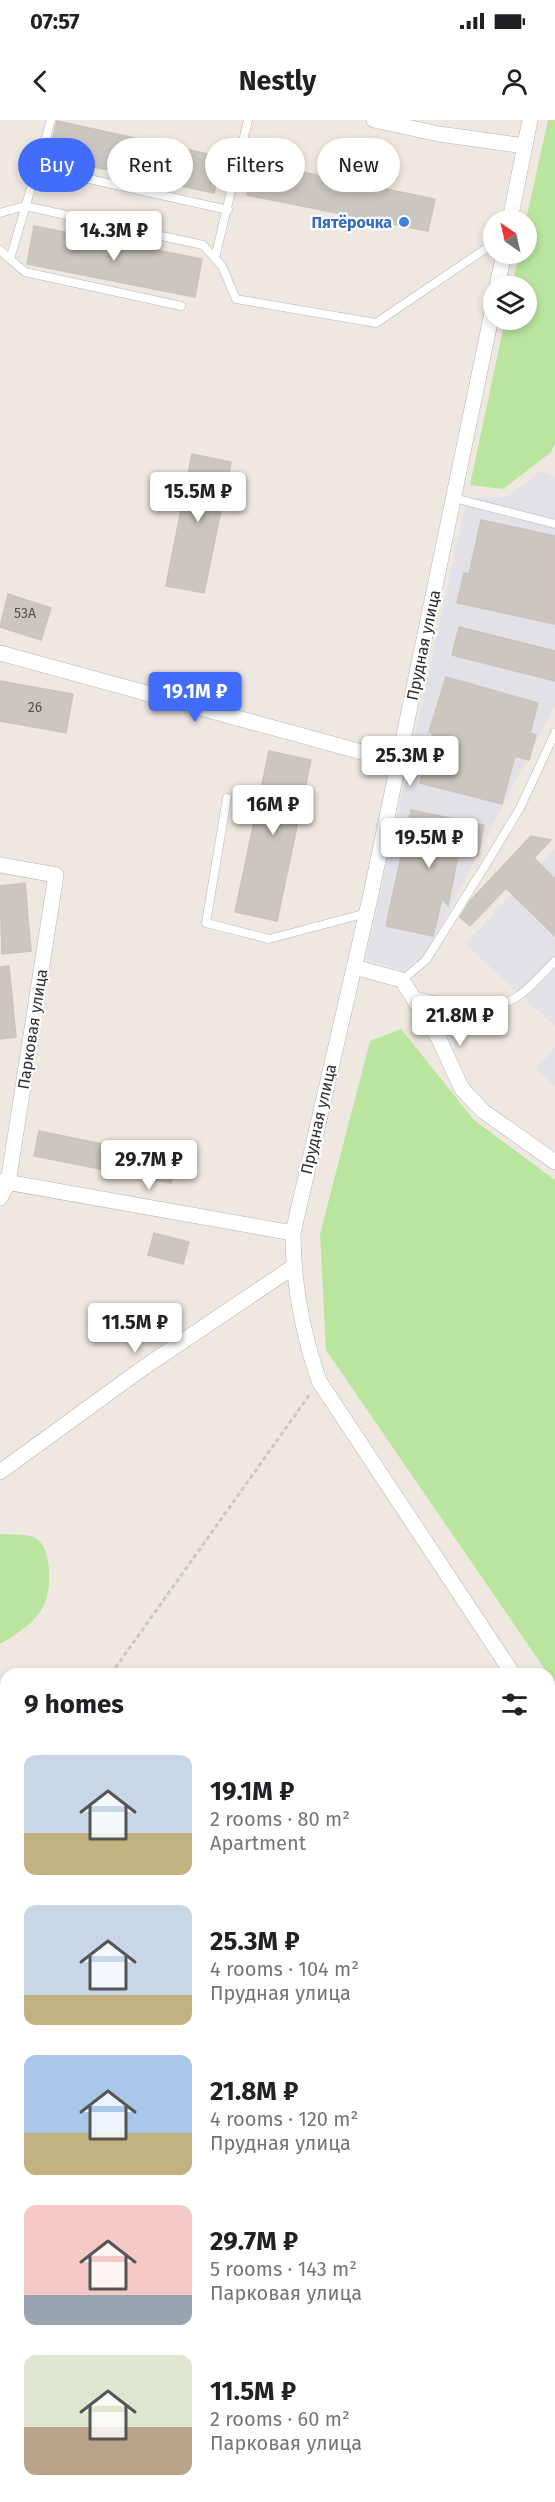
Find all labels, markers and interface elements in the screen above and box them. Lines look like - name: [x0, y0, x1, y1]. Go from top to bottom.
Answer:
- text: 07:57: [30, 8, 80, 35]
- icon: back: [24, 65, 57, 98]
- text: Nestly: [239, 65, 316, 97]
- icon: person: [498, 65, 531, 98]
- chip: Buy: [18, 138, 95, 192]
- chip: Rent: [107, 138, 193, 192]
- chip: Filters: [205, 138, 305, 192]
- chip: New: [317, 138, 400, 192]
- north arrow: [483, 210, 537, 264]
- map controls: [483, 210, 537, 330]
- pin: 14.3M ₽: [59, 211, 169, 262]
- place label: Пятёрочка: [311, 213, 392, 232]
- marker: Пятёрочка: [397, 215, 411, 229]
- text: 14.3M ₽: [80, 218, 148, 242]
- button: layers: [483, 276, 537, 330]
- pin: 15.5M ₽: [143, 472, 253, 523]
- text: 15.5M ₽: [164, 479, 232, 503]
- street label: Прудная улица: [402, 588, 444, 702]
- house number: 53А: [14, 605, 36, 622]
- pin: 19.1M ₽: [140, 672, 250, 723]
- text: 19.1M ₽: [163, 679, 227, 703]
- house number: 26: [28, 699, 42, 716]
- pin: 25.3M ₽: [355, 736, 465, 787]
- text: 25.3M ₽: [376, 743, 444, 767]
- pin: 16M ₽: [231, 785, 315, 836]
- text: 16M ₽: [247, 792, 299, 816]
- pin: 19.5M ₽: [374, 818, 484, 869]
- text: 19.5M ₽: [395, 825, 463, 849]
- street label: Парковая улица: [14, 967, 51, 1091]
- pin: 21.8M ₽: [405, 996, 515, 1047]
- text: 21.8M ₽: [426, 1003, 494, 1027]
- street label: Прудная улица: [297, 1062, 340, 1176]
- pin: 29.7M ₽: [94, 1140, 204, 1191]
- text: 29.7M ₽: [115, 1147, 183, 1171]
- pin: 11.5M ₽: [80, 1303, 190, 1354]
- text: 11.5M ₽: [102, 1310, 168, 1334]
- icon: filters: [498, 1688, 531, 1721]
- text: 9 homes: [24, 1689, 124, 1720]
- text: 19.1M ₽: [210, 1776, 294, 1807]
- icon: home: [72, 1779, 144, 1851]
- text: 2 rooms · 80 m²: [210, 1807, 350, 1831]
- text: Apartment: [210, 1831, 306, 1855]
- text: 25.3M ₽: [210, 1926, 300, 1957]
- icon: home: [72, 1929, 144, 2001]
- text: 4 rooms · 104 m²: [210, 1957, 359, 1981]
- text: Прудная улица: [210, 1981, 351, 2005]
- text: 21.8M ₽: [210, 2076, 298, 2107]
- icon: home: [72, 2079, 144, 2151]
- text: 4 rooms · 120 m²: [210, 2107, 358, 2131]
- text: Прудная улица: [210, 2131, 351, 2155]
- text: 29.7M ₽: [210, 2226, 298, 2257]
- icon: home: [72, 2229, 144, 2301]
- text: 5 rooms · 143 m²: [210, 2257, 357, 2281]
- text: Парковая улица: [210, 2281, 362, 2305]
- text: 11.5M ₽: [210, 2376, 296, 2407]
- icon: home: [72, 2379, 144, 2451]
- text: 2 rooms · 60 m²: [210, 2407, 350, 2431]
- text: Парковая улица: [210, 2431, 362, 2455]

